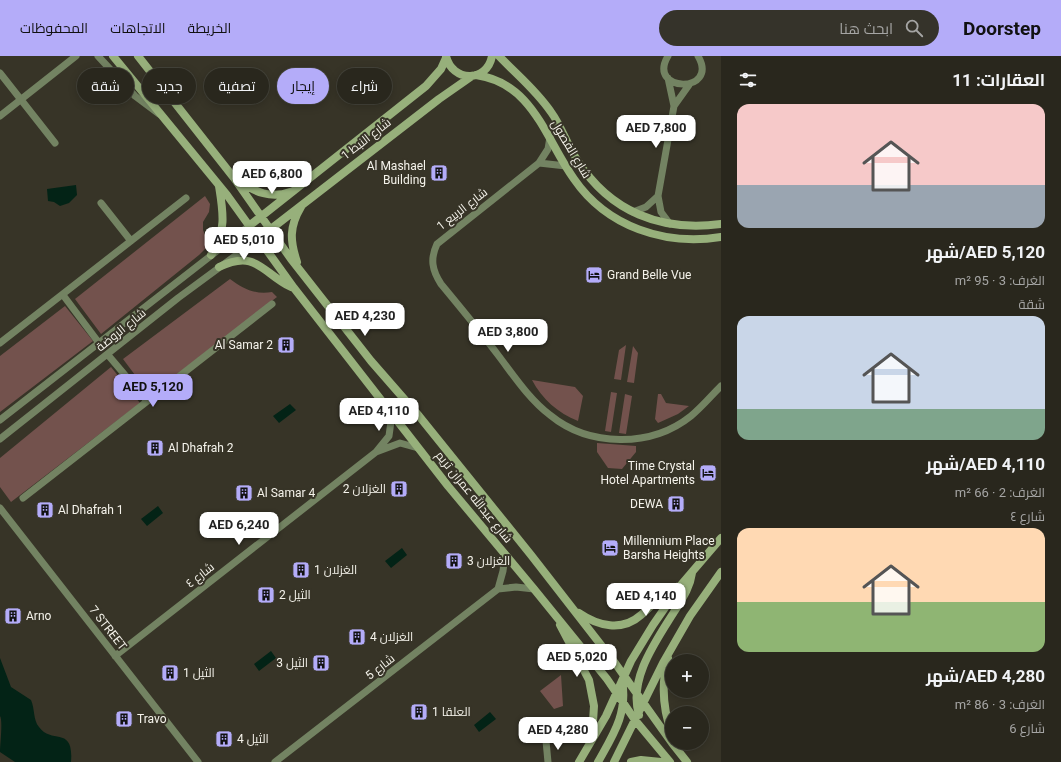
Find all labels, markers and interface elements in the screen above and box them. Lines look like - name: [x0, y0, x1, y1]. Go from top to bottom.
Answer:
- search box: [659, 10, 939, 46]
- icon: search: [903, 17, 925, 39]
- text: Doorstep: [963, 17, 1041, 40]
- text: المحفوظات: [20, 20, 88, 36]
- text: الاتجاهات: [110, 20, 166, 36]
- text: الخريطة: [188, 20, 231, 36]
- text: ابحث هنا: [839, 20, 893, 38]
- chip: شقة: [77, 68, 134, 104]
- chip: جديد: [142, 68, 196, 104]
- chip: تصفية: [204, 68, 269, 104]
- chip: إيجار: [277, 68, 329, 104]
- chip: شراء: [337, 68, 392, 104]
- icon: filters: [737, 69, 759, 91]
- text: العقارات: 11: [952, 70, 1045, 90]
- street label: شارع النبط 1: [338, 115, 394, 163]
- pin: AED 7,800: [610, 115, 702, 149]
- street label: شارع الفصول: [547, 117, 594, 181]
- text: AED 7,800: [626, 120, 686, 135]
- icon: home: [855, 130, 927, 202]
- place label: Al Mashael Building: [367, 159, 426, 187]
- pin: AED 6,800: [226, 161, 318, 195]
- building icon: Al Mashael Building: [429, 163, 449, 183]
- text: AED 6,800: [242, 166, 302, 181]
- street label: شارع الربيع 1: [434, 185, 491, 234]
- pin: AED 5,010: [198, 227, 290, 261]
- text: AED 5,010: [214, 232, 274, 247]
- text: AED 5,120/شهر: [926, 242, 1045, 262]
- hotel icon: Grand Belle Vue: [584, 265, 604, 285]
- place label: Grand Belle Vue: [607, 268, 691, 282]
- text: الغرف: 3 · 95 m²: [955, 273, 1045, 288]
- text: شقة: [1018, 297, 1045, 312]
- pin: AED 4,230: [319, 303, 411, 337]
- street label: شارع الروضة: [93, 306, 149, 355]
- text: AED 4,230: [335, 308, 395, 323]
- pin: AED 3,800: [462, 319, 554, 353]
- text: AED 3,800: [478, 324, 538, 339]
- building icon: Al Samar 2: [276, 335, 296, 355]
- place label: Al Samar 2: [215, 338, 273, 352]
- icon: home: [855, 342, 927, 414]
- pin: AED 5,120: [107, 374, 199, 408]
- text: AED 5,120: [123, 379, 183, 394]
- pin: AED 4,110: [333, 398, 425, 432]
- text: AED 4,110: [349, 403, 409, 418]
- building icon: Al Dhafrah 2: [145, 438, 165, 458]
- place label: Al Dhafrah 2: [168, 441, 234, 455]
- street label: شارع عبدالله عمران تريم: [432, 448, 516, 546]
- text: AED 4,110/شهر: [926, 454, 1045, 474]
- place label: Time Crystal Hotel Apartments: [600, 459, 695, 487]
- hotel icon: Time Crystal Hotel Apartments: [698, 463, 718, 483]
- building icon: الغزلان 2: [389, 479, 409, 499]
- place label: الغزلان 2: [343, 482, 386, 496]
- building icon: Al Samar 4: [234, 483, 254, 503]
- text: الغرف: 2 · 66 m²: [955, 485, 1045, 500]
- place label: Al Samar 4: [257, 486, 315, 500]
- building icon: DEWA: [666, 494, 686, 514]
- place label: DEWA: [630, 497, 663, 511]
- building icon: Al Dhafrah 1: [35, 500, 55, 520]
- place label: Al Dhafrah 1: [58, 503, 124, 517]
- text: شارع ٤: [1011, 509, 1045, 524]
- pin: AED 6,240: [193, 512, 285, 546]
- text: AED 6,240: [209, 517, 269, 532]
- place label: Millennium Place Barsha Heights: [623, 534, 715, 562]
- hotel icon: Millennium Place Barsha Heights: [600, 538, 620, 558]
- building icon: الغزلان 3: [444, 551, 464, 571]
- place label: الغزلان 3: [467, 554, 510, 568]
- icon: home: [855, 554, 927, 626]
- street label: شارع ٤: [183, 560, 218, 591]
- building icon: الغزلان 1: [291, 560, 311, 580]
- place label: الغزلان 1: [314, 563, 357, 577]
- pin: AED 4,140: [600, 583, 692, 617]
- building icon: الثيل 2: [256, 585, 276, 605]
- place label: الثيل 2: [279, 588, 311, 602]
- text: AED 4,140: [616, 588, 676, 603]
- street label: 7 STREET: [86, 603, 130, 653]
- building icon: Arno: [3, 606, 23, 626]
- place label: Arno: [26, 609, 52, 623]
- building icon: الغزلان 4: [347, 627, 367, 647]
- place label: الغزلان 4: [370, 630, 413, 644]
- pin: AED 5,020: [531, 644, 623, 678]
- text: AED 5,020: [547, 649, 607, 664]
- street label: شارع 5: [363, 651, 398, 683]
- building icon: الثيل 3: [311, 653, 331, 673]
- map controls: [665, 654, 709, 750]
- button: +: [665, 654, 709, 698]
- place label: الثيل 3: [276, 656, 308, 670]
- building icon: الثيل 1: [160, 663, 180, 683]
- place label: الثيل 1: [183, 666, 215, 680]
- text: AED 4,280/شهر: [926, 666, 1045, 686]
- text: الغرف: 3 · 86 m²: [955, 697, 1045, 712]
- building icon: العلقا 1: [409, 702, 429, 722]
- place label: العلقا 1: [432, 705, 471, 719]
- button: −: [665, 706, 709, 750]
- building icon: Travo: [114, 709, 134, 729]
- place label: Travo: [137, 712, 167, 726]
- pin: AED 4,280: [512, 717, 604, 751]
- text: شارع 6: [1009, 721, 1045, 736]
- text: AED 4,280: [528, 722, 588, 737]
- building icon: الثيل 4: [214, 729, 234, 749]
- place label: الثيل 4: [237, 732, 269, 746]

